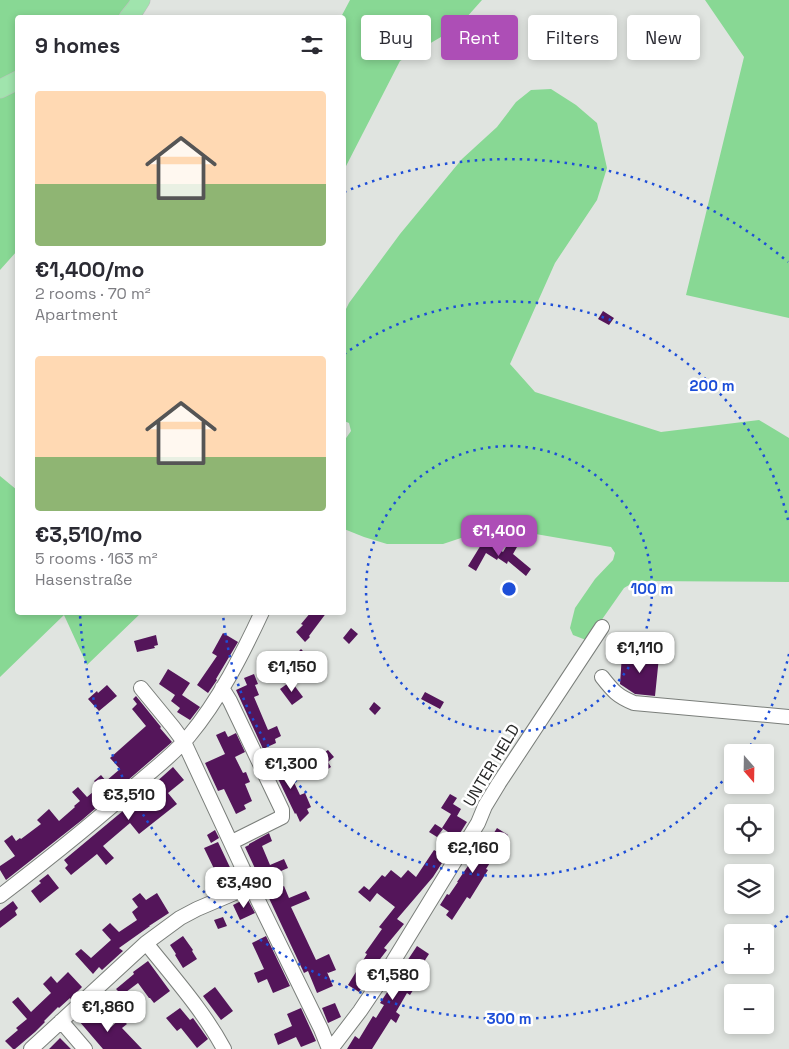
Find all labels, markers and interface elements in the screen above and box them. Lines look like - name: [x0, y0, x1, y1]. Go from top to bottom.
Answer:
- chip: Buy: [361, 15, 431, 60]
- chip: Rent: [441, 15, 518, 60]
- chip: Filters: [528, 15, 617, 60]
- chip: New: [627, 15, 700, 60]
- icon: filters: [298, 31, 326, 59]
- text: 9 homes: [35, 32, 120, 59]
- icon: home: [136, 123, 226, 213]
- text: €1,400/mo: [35, 256, 144, 283]
- text: 2 rooms · 70 m²: [35, 283, 151, 304]
- text: Apartment: [35, 304, 118, 325]
- text: 200 m: [690, 376, 734, 395]
- icon: home: [136, 388, 226, 478]
- pin: €1,400: [458, 514, 540, 557]
- text: €1,400: [472, 520, 526, 541]
- text: €3,510/mo: [35, 521, 142, 548]
- text: 5 rooms · 163 m²: [35, 548, 158, 569]
- text: Hasenstraße: [35, 569, 132, 590]
- text: 100 m: [631, 579, 673, 598]
- centre of rings: [500, 580, 518, 598]
- pin: €1,110: [599, 632, 681, 674]
- text: €1,110: [617, 637, 663, 658]
- pin: €1,150: [251, 650, 333, 693]
- text: €1,150: [267, 656, 317, 677]
- street label: UNTER HELD: [459, 720, 524, 810]
- north arrow: [724, 744, 774, 794]
- map controls: [724, 744, 774, 1034]
- pin: €1,300: [250, 748, 332, 790]
- text: €1,300: [264, 753, 318, 774]
- pin: €3,510: [88, 778, 170, 821]
- text: €3,510: [103, 784, 155, 805]
- button: locate: [724, 804, 774, 854]
- pin: €2,160: [432, 832, 514, 874]
- text: €2,160: [447, 837, 499, 858]
- button: layers: [724, 864, 774, 914]
- pin: €3,490: [203, 866, 285, 909]
- text: €3,490: [216, 872, 272, 893]
- button: +: [724, 924, 774, 974]
- pin: €1,580: [352, 958, 434, 1001]
- text: €1,580: [367, 964, 419, 985]
- button: −: [724, 984, 774, 1034]
- pin: €1,860: [67, 990, 149, 1033]
- text: €1,860: [82, 996, 134, 1017]
- text: 300 m: [486, 1009, 532, 1028]

